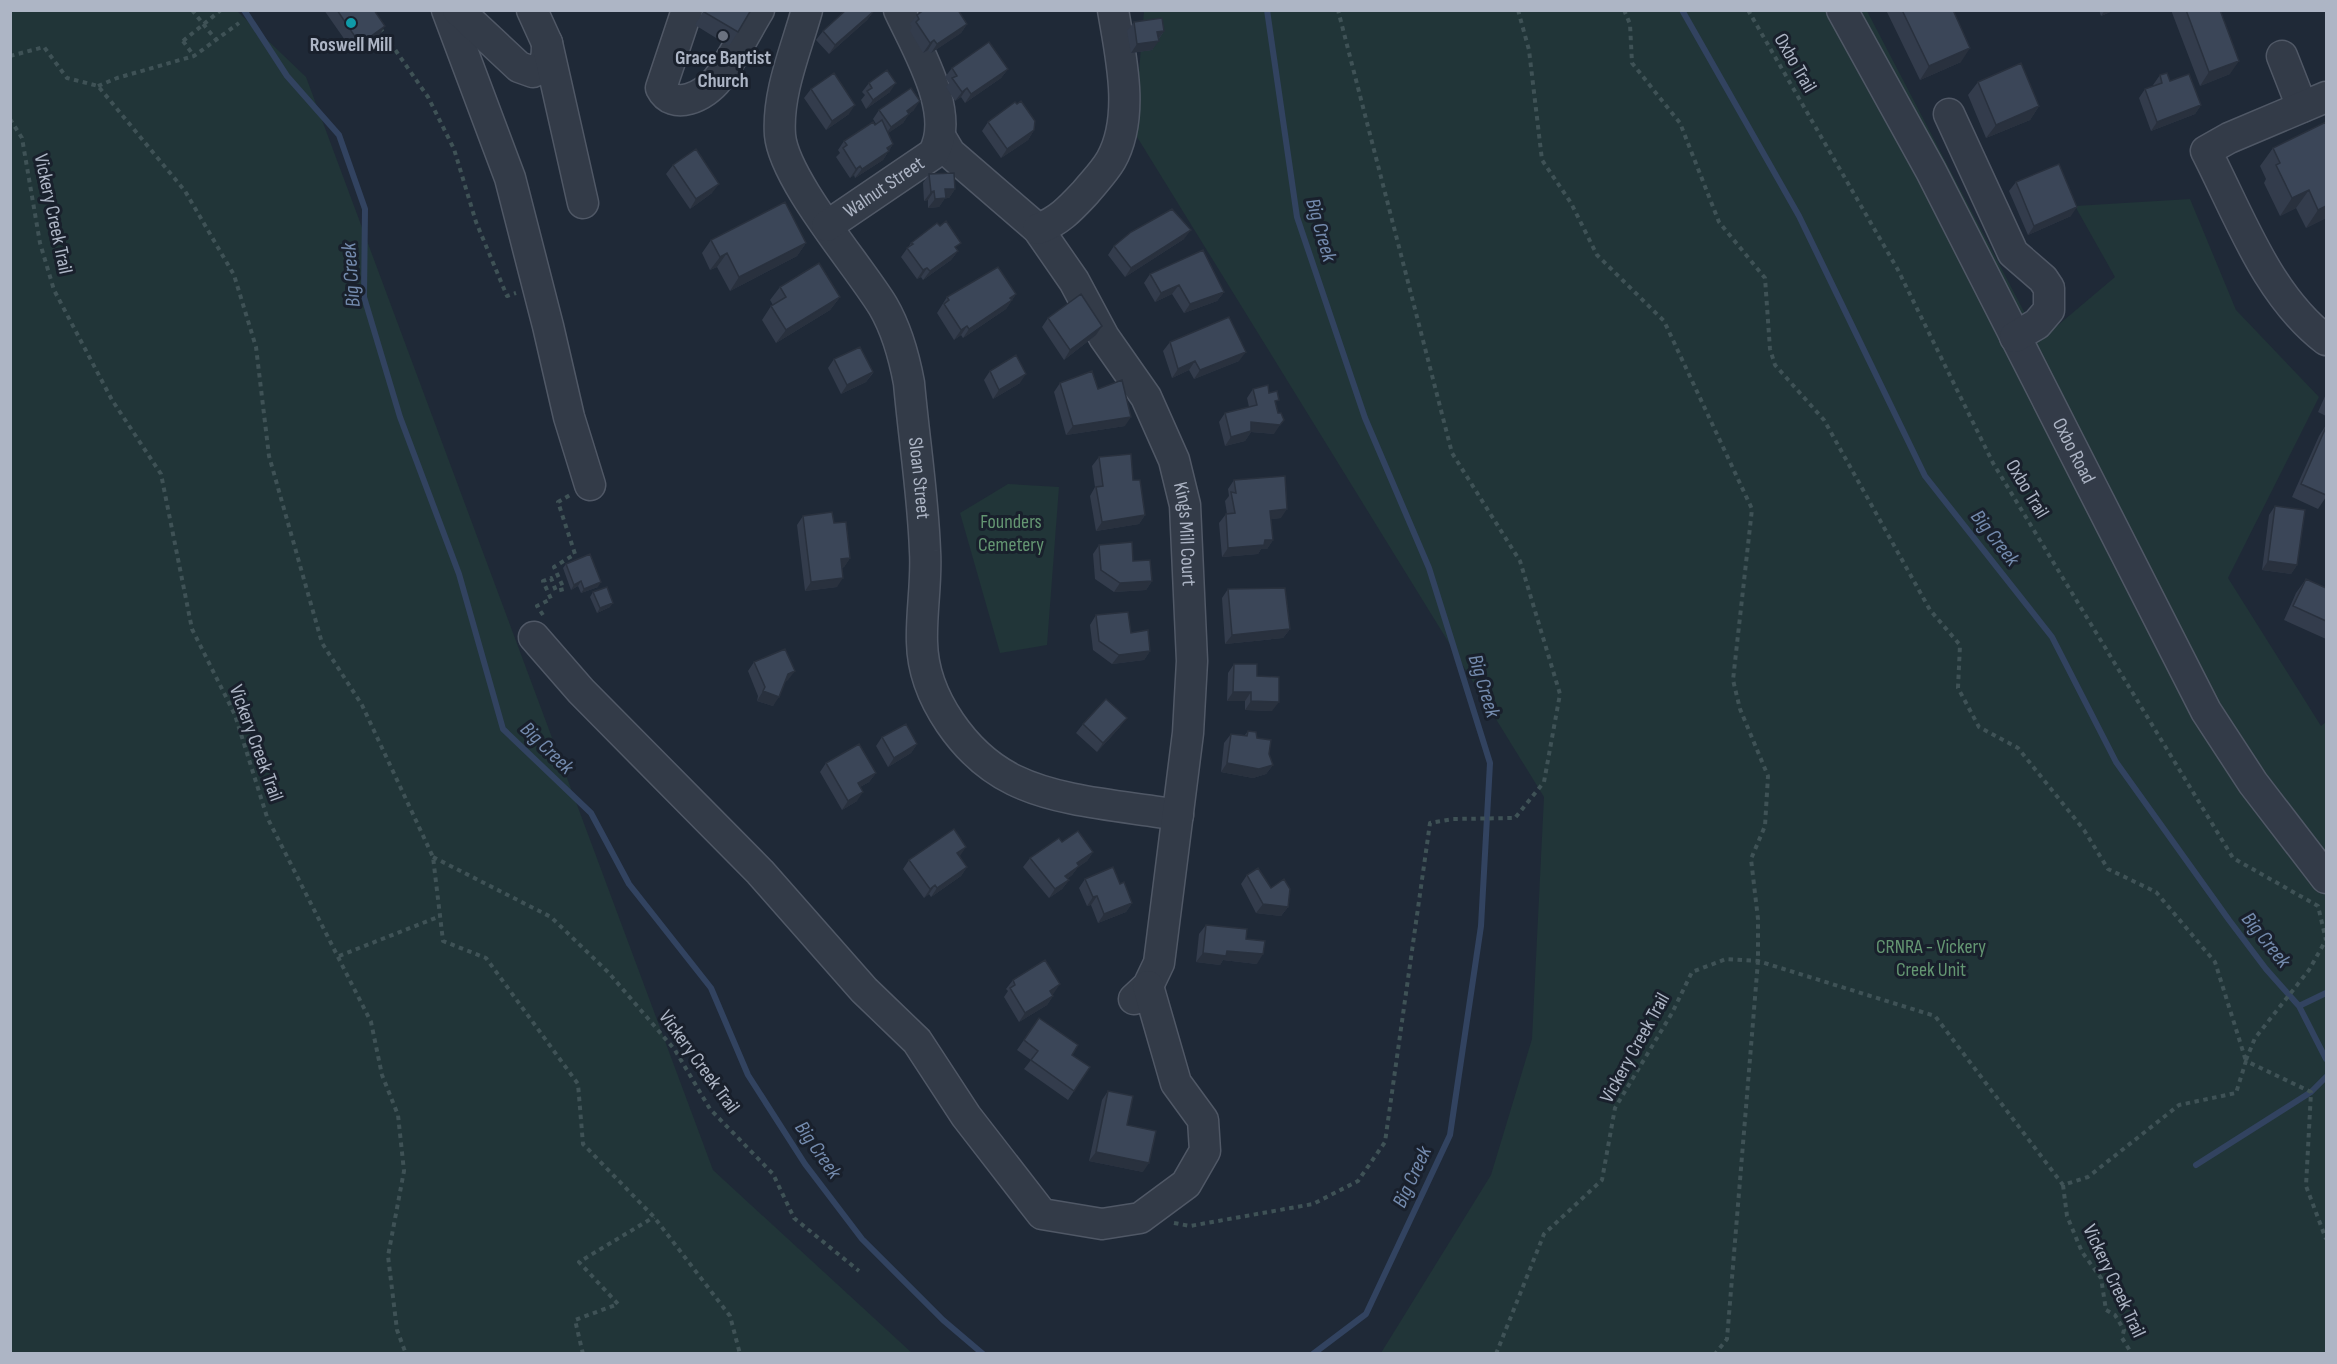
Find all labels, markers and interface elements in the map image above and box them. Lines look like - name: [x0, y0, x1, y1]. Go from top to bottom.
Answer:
- marker: Roswell Mill: [344, 16, 358, 30]
- marker: Grace Baptist Church: [716, 29, 730, 43]
- street label: Oxbo Trail: [1769, 29, 1821, 97]
- place label: Roswell Mill: [310, 33, 392, 57]
- place label: Grace Baptist Church: [675, 46, 771, 93]
- street label: Walnut Street: [839, 151, 929, 223]
- street label: Vickery Creek Trail: [29, 152, 77, 276]
- water label: Big Creek: [1300, 196, 1342, 266]
- water label: Big Creek: [336, 241, 366, 308]
- street label: Oxbo Road: [2047, 414, 2100, 488]
- street label: Sloan Street: [903, 436, 935, 520]
- street label: Oxbo Trail: [2000, 455, 2054, 523]
- street label: Kings Mill Court: [1168, 480, 1201, 587]
- water label: Big Creek: [1965, 505, 2025, 572]
- park label: Founders Cemetery: [978, 510, 1044, 557]
- water label: Big Creek: [1463, 651, 1506, 722]
- street label: Vickery Creek Trail: [224, 682, 288, 804]
- water label: Big Creek: [515, 717, 580, 780]
- water label: Big Creek: [2236, 907, 2297, 974]
- park label: CRNRA - Vickery Creek Unit: [1876, 935, 1986, 982]
- street label: Vickery Creek Trail: [1595, 989, 1675, 1107]
- street label: Vickery Creek Trail: [653, 1006, 745, 1118]
- water label: Big Creek: [789, 1116, 847, 1185]
- water label: Big Creek: [1387, 1141, 1437, 1212]
- street label: Vickery Creek Trail: [2077, 1221, 2151, 1341]

